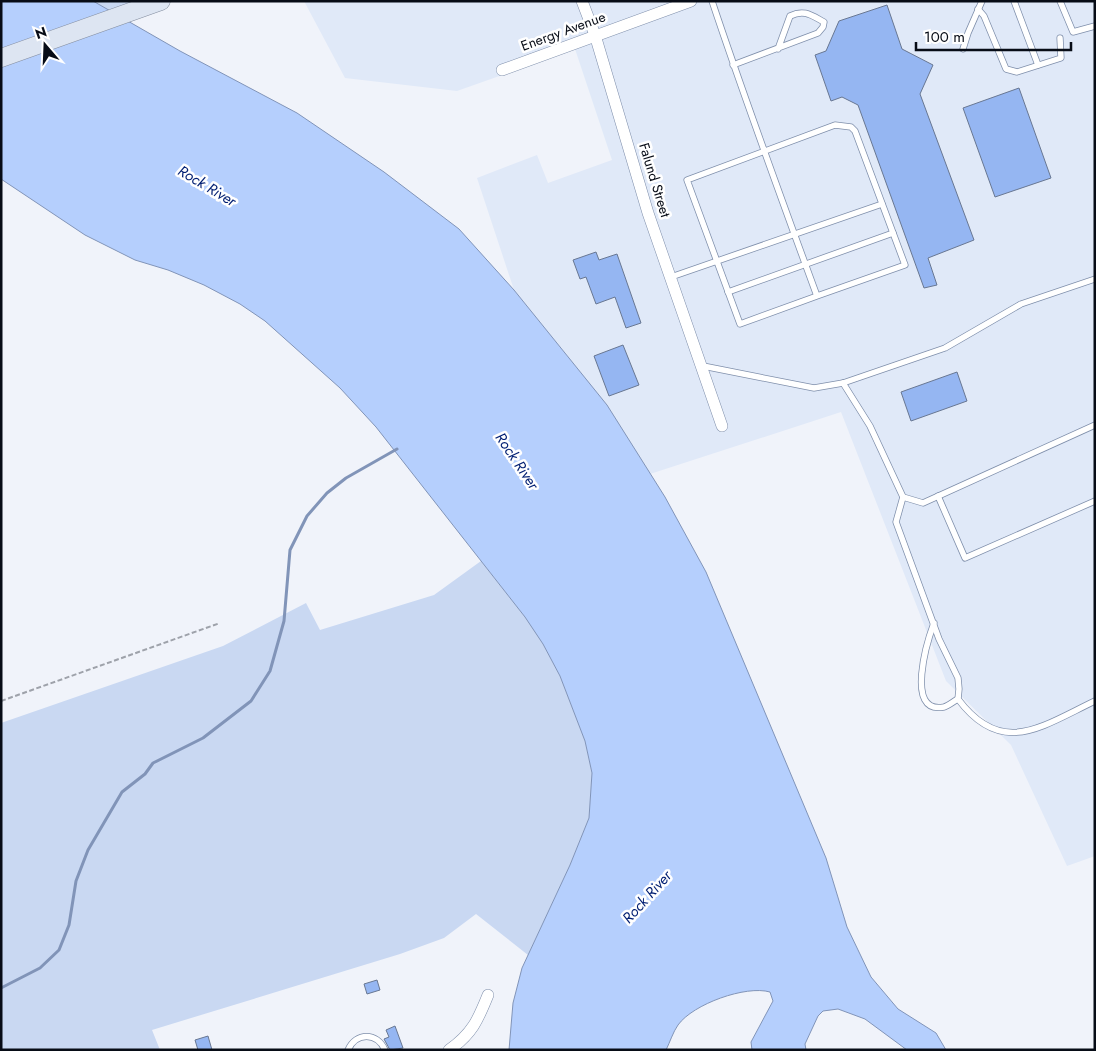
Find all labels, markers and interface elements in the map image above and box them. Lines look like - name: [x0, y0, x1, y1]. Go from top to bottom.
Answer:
- street label: Energy Avenue: [518, 6, 608, 56]
- north arrow: [20, 20, 70, 70]
- scale bar: [916, 20, 1071, 52]
- text: N: [32, 21, 49, 44]
- text: 100 m: [924, 26, 965, 48]
- street label: Falund Street: [634, 140, 676, 220]
- water label: Rock River: [174, 160, 241, 213]
- water label: Rock River: [490, 428, 545, 495]
- water label: Rock River: [617, 865, 677, 928]

